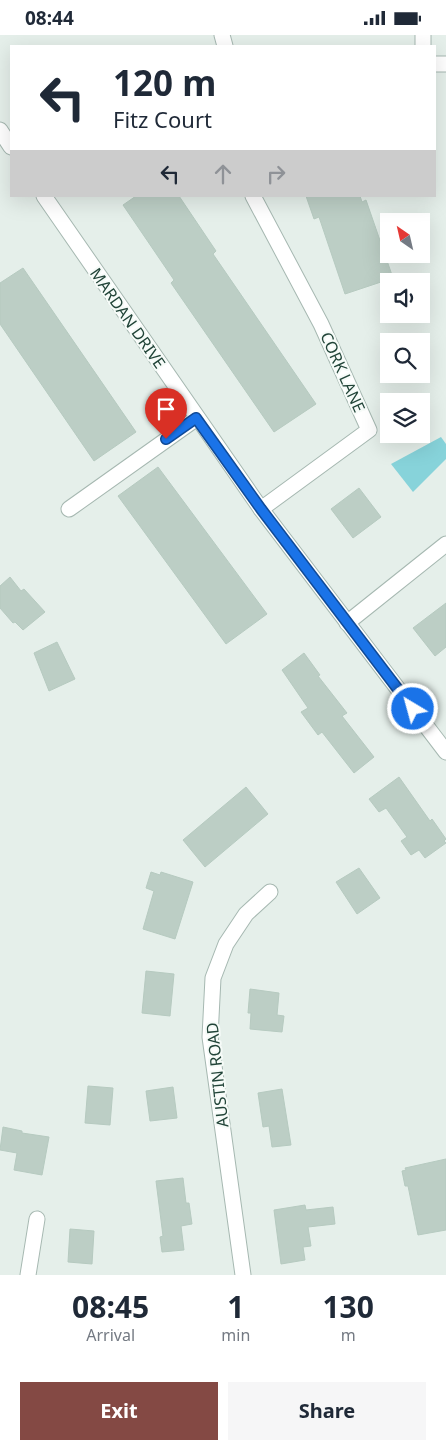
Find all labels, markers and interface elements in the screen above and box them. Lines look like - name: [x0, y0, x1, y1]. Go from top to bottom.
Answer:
- text: 08:44: [25, 5, 74, 31]
- text: 120 m: [113, 59, 216, 106]
- icon: left: [30, 65, 95, 130]
- text: Fitz Court: [113, 104, 212, 134]
- icon: left: [156, 160, 184, 188]
- icon: ahead: [209, 160, 237, 188]
- icon: right: [262, 160, 290, 188]
- north arrow: [380, 213, 430, 263]
- map controls: [380, 213, 430, 443]
- street label: MARDAN DRIVE: [85, 263, 171, 373]
- button: sound: [380, 273, 430, 323]
- street label: CORK LANE: [315, 328, 371, 416]
- button: search: [380, 333, 430, 383]
- pin: [145, 388, 187, 439]
- button: layers: [380, 393, 430, 443]
- icon: arrive: [152, 395, 180, 423]
- position arrow: [386, 682, 438, 734]
- street label: AUSTIN ROAD: [201, 1021, 233, 1129]
- text: 08:45: [72, 1286, 149, 1327]
- text: 1: [227, 1286, 244, 1327]
- text: 130: [322, 1286, 374, 1327]
- text: Arrival: [86, 1324, 135, 1346]
- text: min: [221, 1324, 250, 1346]
- text: m: [341, 1324, 356, 1346]
- button: Exit: [20, 1382, 218, 1440]
- button: Share: [228, 1382, 426, 1440]

